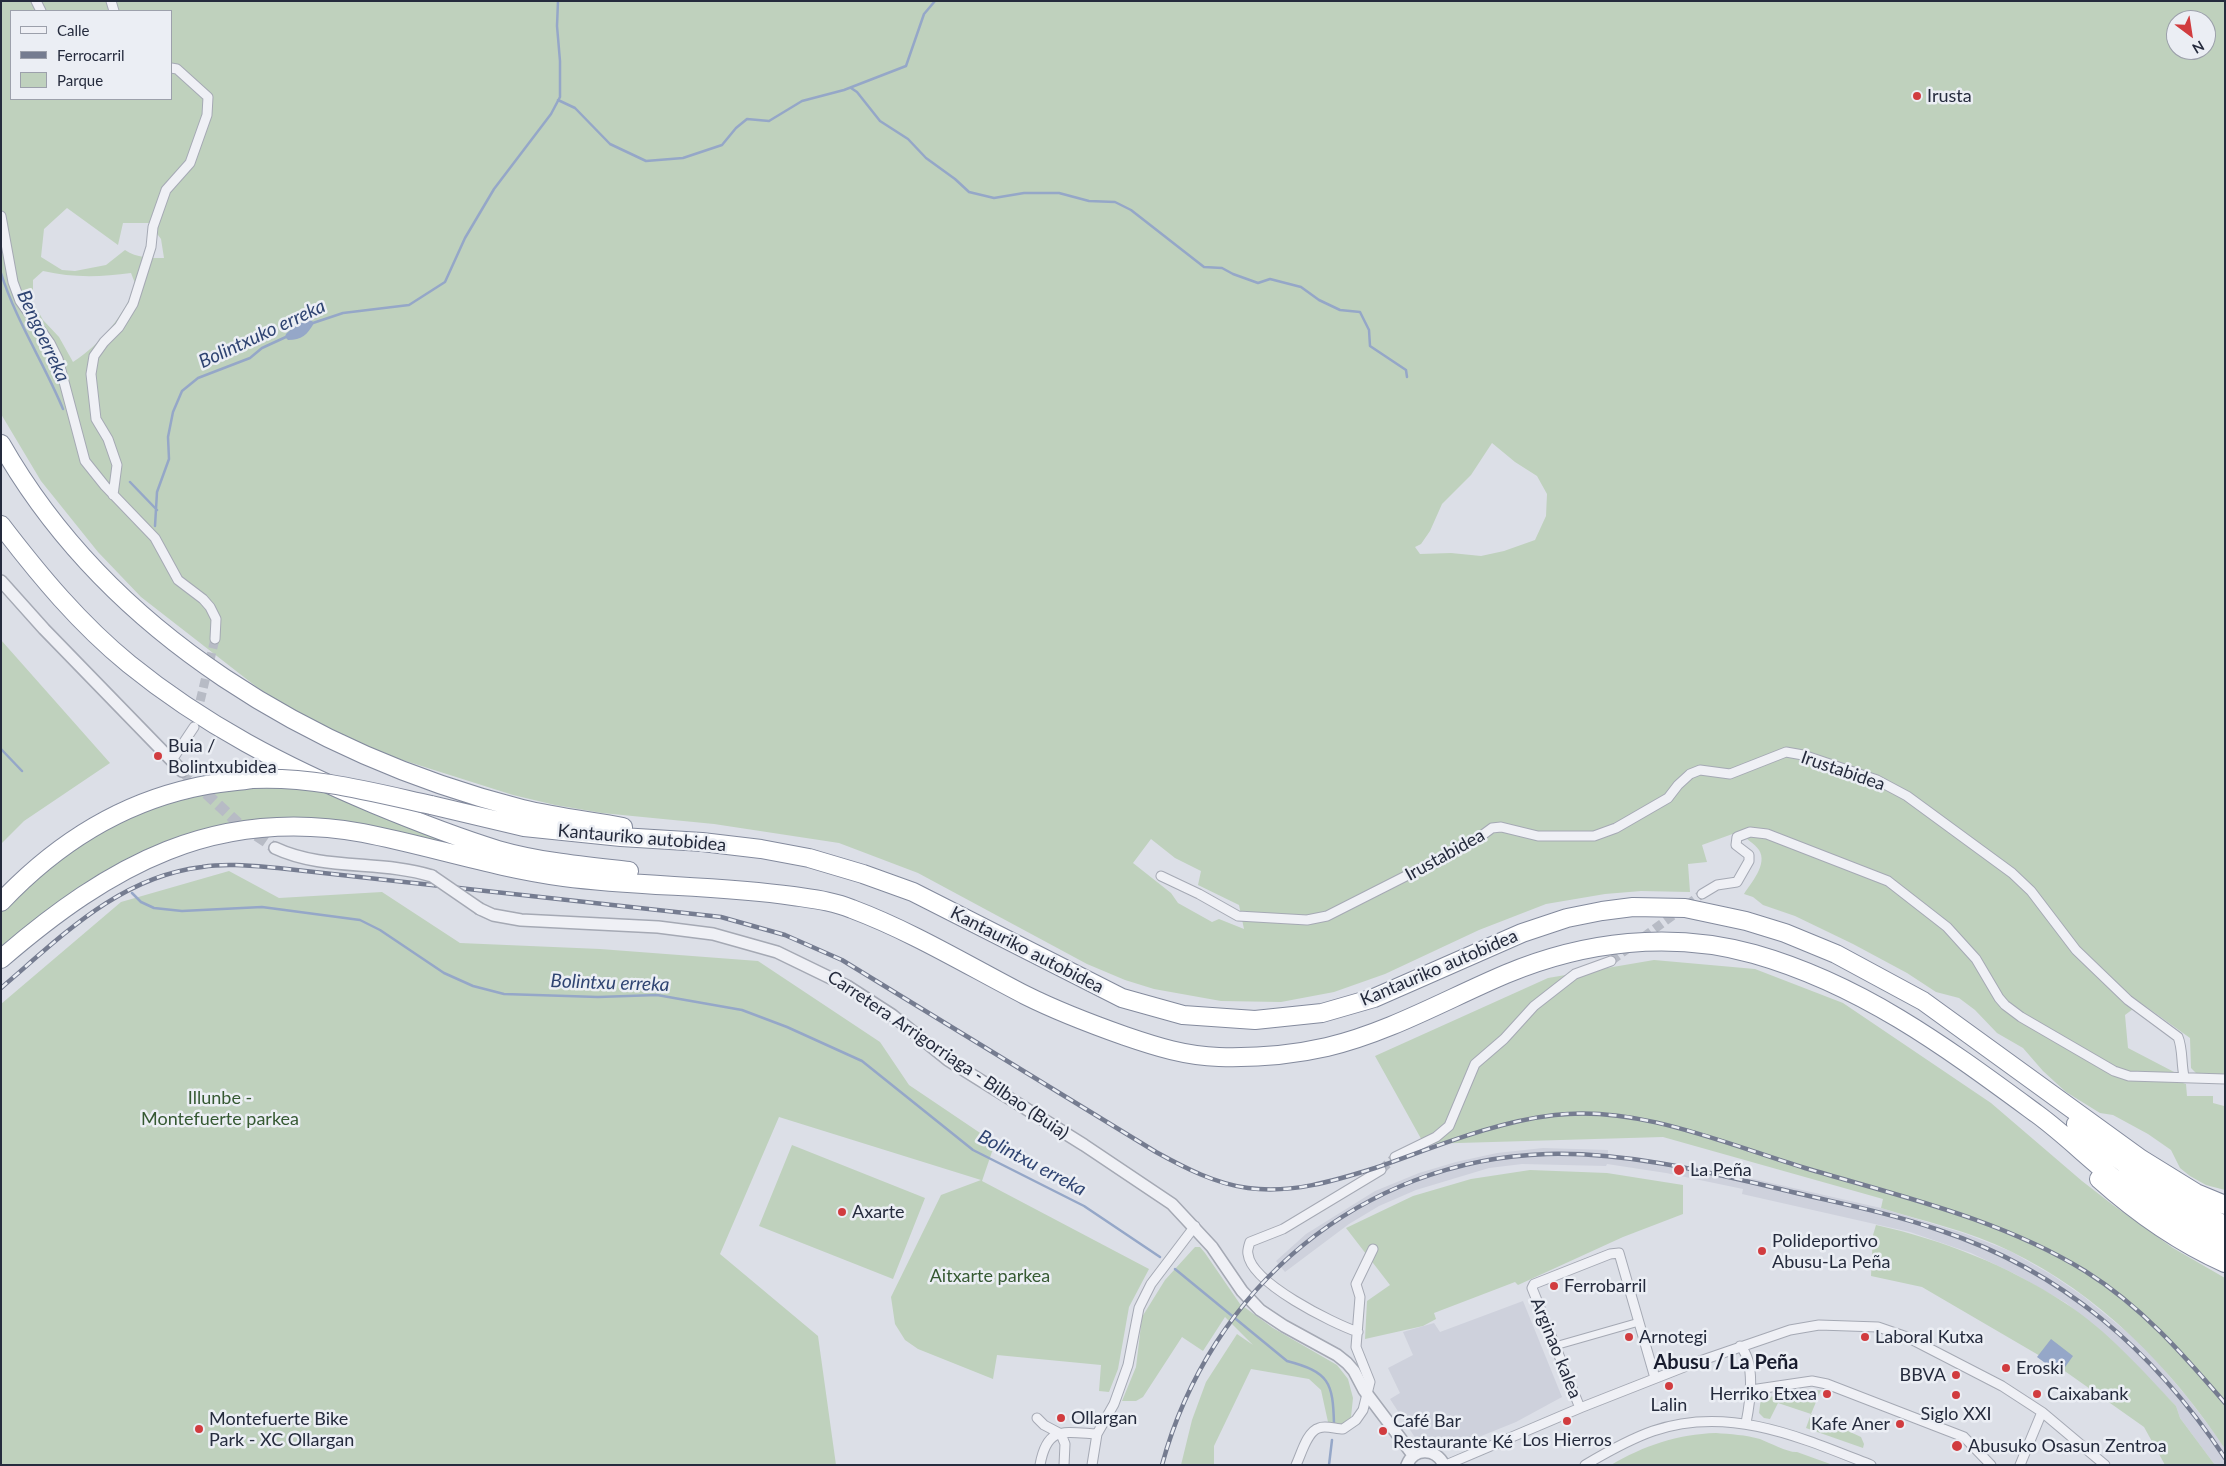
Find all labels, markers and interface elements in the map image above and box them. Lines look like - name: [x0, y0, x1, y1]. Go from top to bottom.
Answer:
- legend: [10, 10, 172, 100]
- north arrow: [2166, 10, 2216, 60]
- text: Calle: [57, 21, 89, 39]
- text: N: [2189, 37, 2207, 57]
- text: Ferrocarril: [57, 46, 125, 64]
- text: Parque: [57, 71, 103, 89]
- place label: Irusta: [1927, 85, 1972, 107]
- marker: Irusta: [1911, 90, 1923, 102]
- water label: Bengoerreka: [12, 287, 74, 385]
- water label: Bolintxuko erreka: [195, 295, 329, 373]
- place label: Buia / Bolintxubidea: [168, 735, 277, 778]
- street label: Irustabidea: [1798, 747, 1888, 795]
- marker: Buia / Bolintxubidea: [152, 750, 164, 762]
- street label: Kantauriko autobidea: [557, 820, 727, 856]
- street label: Irustabidea: [1401, 824, 1489, 886]
- street label: Kantauriko autobidea: [947, 902, 1107, 998]
- street label: Kantauriko autobidea: [1357, 925, 1521, 1011]
- street label: Carretera Arrigorriaga - Bilbao (Buia): [823, 966, 1073, 1144]
- water label: Bolintxu erreka: [550, 970, 670, 996]
- park label: Illunbe - Montefuerte parkea: [141, 1087, 299, 1130]
- water label: Bolintxu erreka: [974, 1125, 1090, 1201]
- place label: La Peña: [1690, 1159, 1752, 1181]
- marker: La Peña: [1672, 1163, 1686, 1177]
- place label: Axarte: [852, 1201, 905, 1223]
- marker: Axarte: [836, 1206, 848, 1218]
- place label: Polideportivo Abusu-La Peña: [1772, 1230, 1890, 1272]
- marker: Polideportivo Abusu-La Peña: [1756, 1245, 1768, 1257]
- park label: Aitxarte parkea: [930, 1265, 1050, 1287]
- place label: Ferrobarril: [1564, 1275, 1647, 1297]
- marker: Ferrobarril: [1548, 1280, 1560, 1292]
- street label: Arginao kalea: [1526, 1294, 1586, 1402]
- place label: Arnotegi: [1639, 1326, 1707, 1348]
- place label: Laboral Kutxa: [1875, 1326, 1984, 1348]
- marker: Arnotegi: [1623, 1331, 1635, 1343]
- marker: Laboral Kutxa: [1859, 1331, 1871, 1343]
- district label: Abusu / La Peña: [1653, 1351, 1799, 1375]
- place label: Eroski: [2016, 1357, 2064, 1379]
- marker: Eroski: [2000, 1362, 2012, 1374]
- place label: BBVA: [1900, 1364, 1946, 1386]
- marker: BBVA: [1950, 1369, 1962, 1381]
- marker: Lalin: [1663, 1380, 1675, 1392]
- place label: Herriko Etxea: [1710, 1383, 1817, 1405]
- place label: Caixabank: [2047, 1383, 2128, 1405]
- marker: Herriko Etxea: [1821, 1388, 1833, 1400]
- marker: Caixabank: [2031, 1388, 2043, 1400]
- marker: Siglo XXI: [1950, 1389, 1962, 1401]
- place label: Lalin: [1651, 1394, 1687, 1416]
- place label: Siglo XXI: [1921, 1403, 1991, 1425]
- place label: Ollargan: [1071, 1407, 1137, 1429]
- place label: Montefuerte Bike Park - XC Ollargan: [209, 1408, 354, 1450]
- place label: Café Bar Restaurante Ké: [1393, 1410, 1513, 1452]
- marker: Ollargan: [1055, 1412, 1067, 1424]
- place label: Kafe Aner: [1811, 1413, 1890, 1435]
- marker: Los Hierros: [1561, 1415, 1573, 1427]
- marker: Kafe Aner: [1894, 1418, 1906, 1430]
- marker: Montefuerte Bike Park - XC Ollargan: [193, 1423, 205, 1435]
- marker: Café Bar Restaurante Ké: [1377, 1425, 1389, 1437]
- place label: Los Hierros: [1522, 1429, 1612, 1451]
- place label: Abusuko Osasun Zentroa: [1968, 1435, 2167, 1457]
- marker: Abusuko Osasun Zentroa: [1950, 1439, 1964, 1453]

